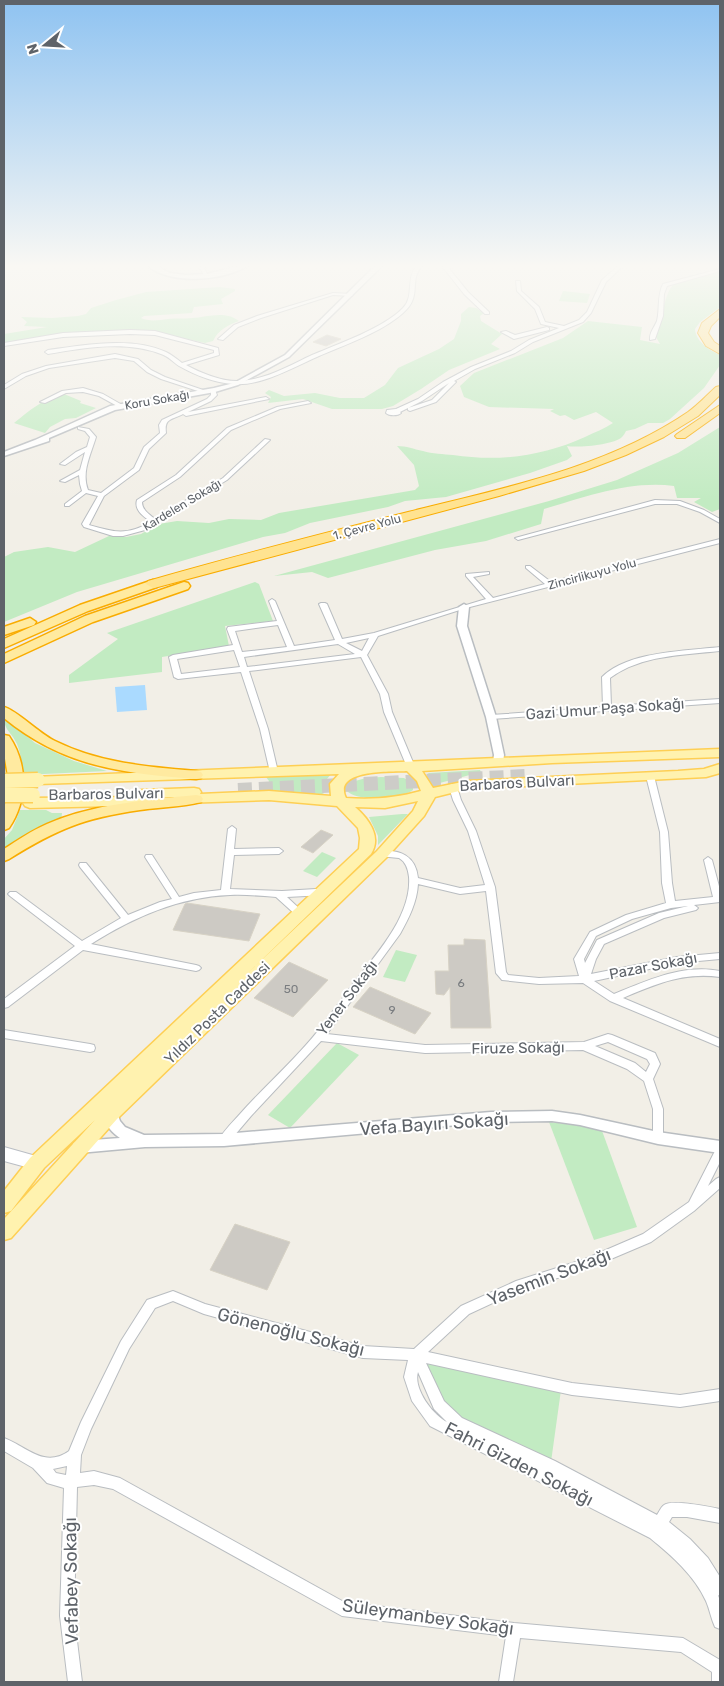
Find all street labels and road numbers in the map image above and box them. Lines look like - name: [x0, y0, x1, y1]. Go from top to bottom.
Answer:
- street label: Koru Sokağı: [123, 387, 191, 413]
- street label: Kardelen Sokağı: [140, 476, 224, 534]
- street label: 1. Çevre Yolu: [331, 511, 403, 543]
- street label: Zincirlikuyu Yolu: [546, 555, 638, 593]
- street label: Gazi Umur Paşa Sokağı: [525, 694, 685, 724]
- street label: Barbaros Bulvarı: [459, 771, 575, 795]
- street label: Barbaros Bulvarı: [48, 784, 164, 804]
- street label: Pazar Sokağı: [608, 949, 698, 983]
- street label: Yener Sokağı: [313, 957, 381, 1039]
- street label: Yıldız Posta Caddesi: [160, 958, 274, 1068]
- street label: Firuze Sokağı: [471, 1038, 565, 1058]
- street label: Vefa Bayırı Sokağı: [359, 1108, 509, 1140]
- street label: Yasemin Sokağı: [484, 1243, 614, 1311]
- street label: Gönenoğlu Sokağı: [215, 1303, 367, 1361]
- street label: Fahri Gizden Sokağı: [441, 1417, 597, 1511]
- street label: Vefabey Sokağı: [59, 1517, 83, 1645]
- street label: Süleymanbey Sokağı: [341, 1594, 515, 1640]

